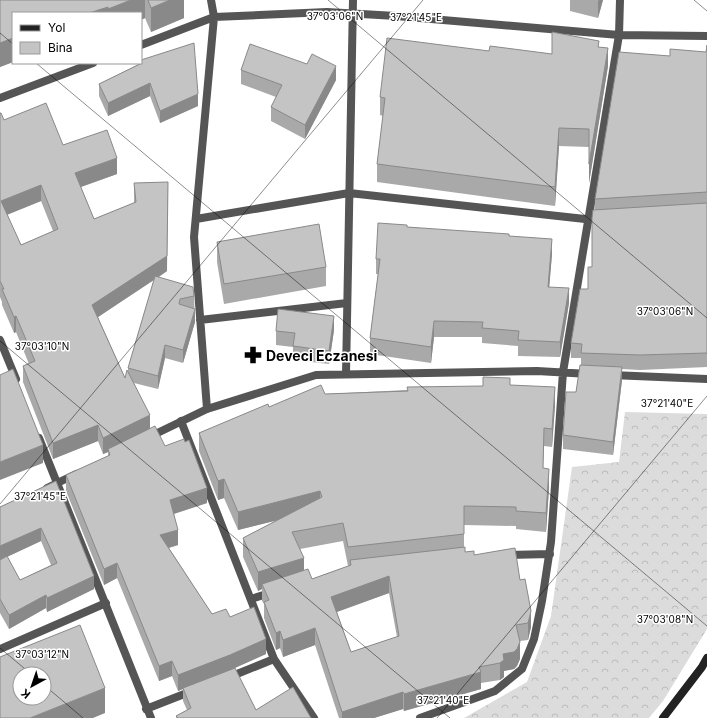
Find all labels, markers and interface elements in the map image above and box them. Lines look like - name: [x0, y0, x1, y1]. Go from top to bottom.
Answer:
- text: 37°03'06"N: [307, 10, 363, 22]
- text: 37°21'45"E: [390, 11, 442, 23]
- legend: [12, 12, 142, 64]
- text: Yol: [48, 20, 65, 35]
- text: Bina: [48, 40, 73, 55]
- text: 37°03'06"N: [637, 305, 693, 317]
- text: 37°03'10"N: [15, 340, 69, 352]
- pharmacy icon: Deveci Eczanesi: [243, 345, 263, 365]
- place label: Deveci Eczanesi: [266, 347, 378, 364]
- text: 37°21'40"E: [641, 397, 693, 409]
- text: 37°21'45"E: [14, 490, 66, 502]
- text: 37°03'08"N: [637, 613, 693, 625]
- text: 37°03'12"N: [15, 648, 69, 660]
- north arrow: [12, 666, 52, 706]
- text: K: [18, 686, 33, 702]
- text: 37°21'40"E: [417, 694, 469, 706]

